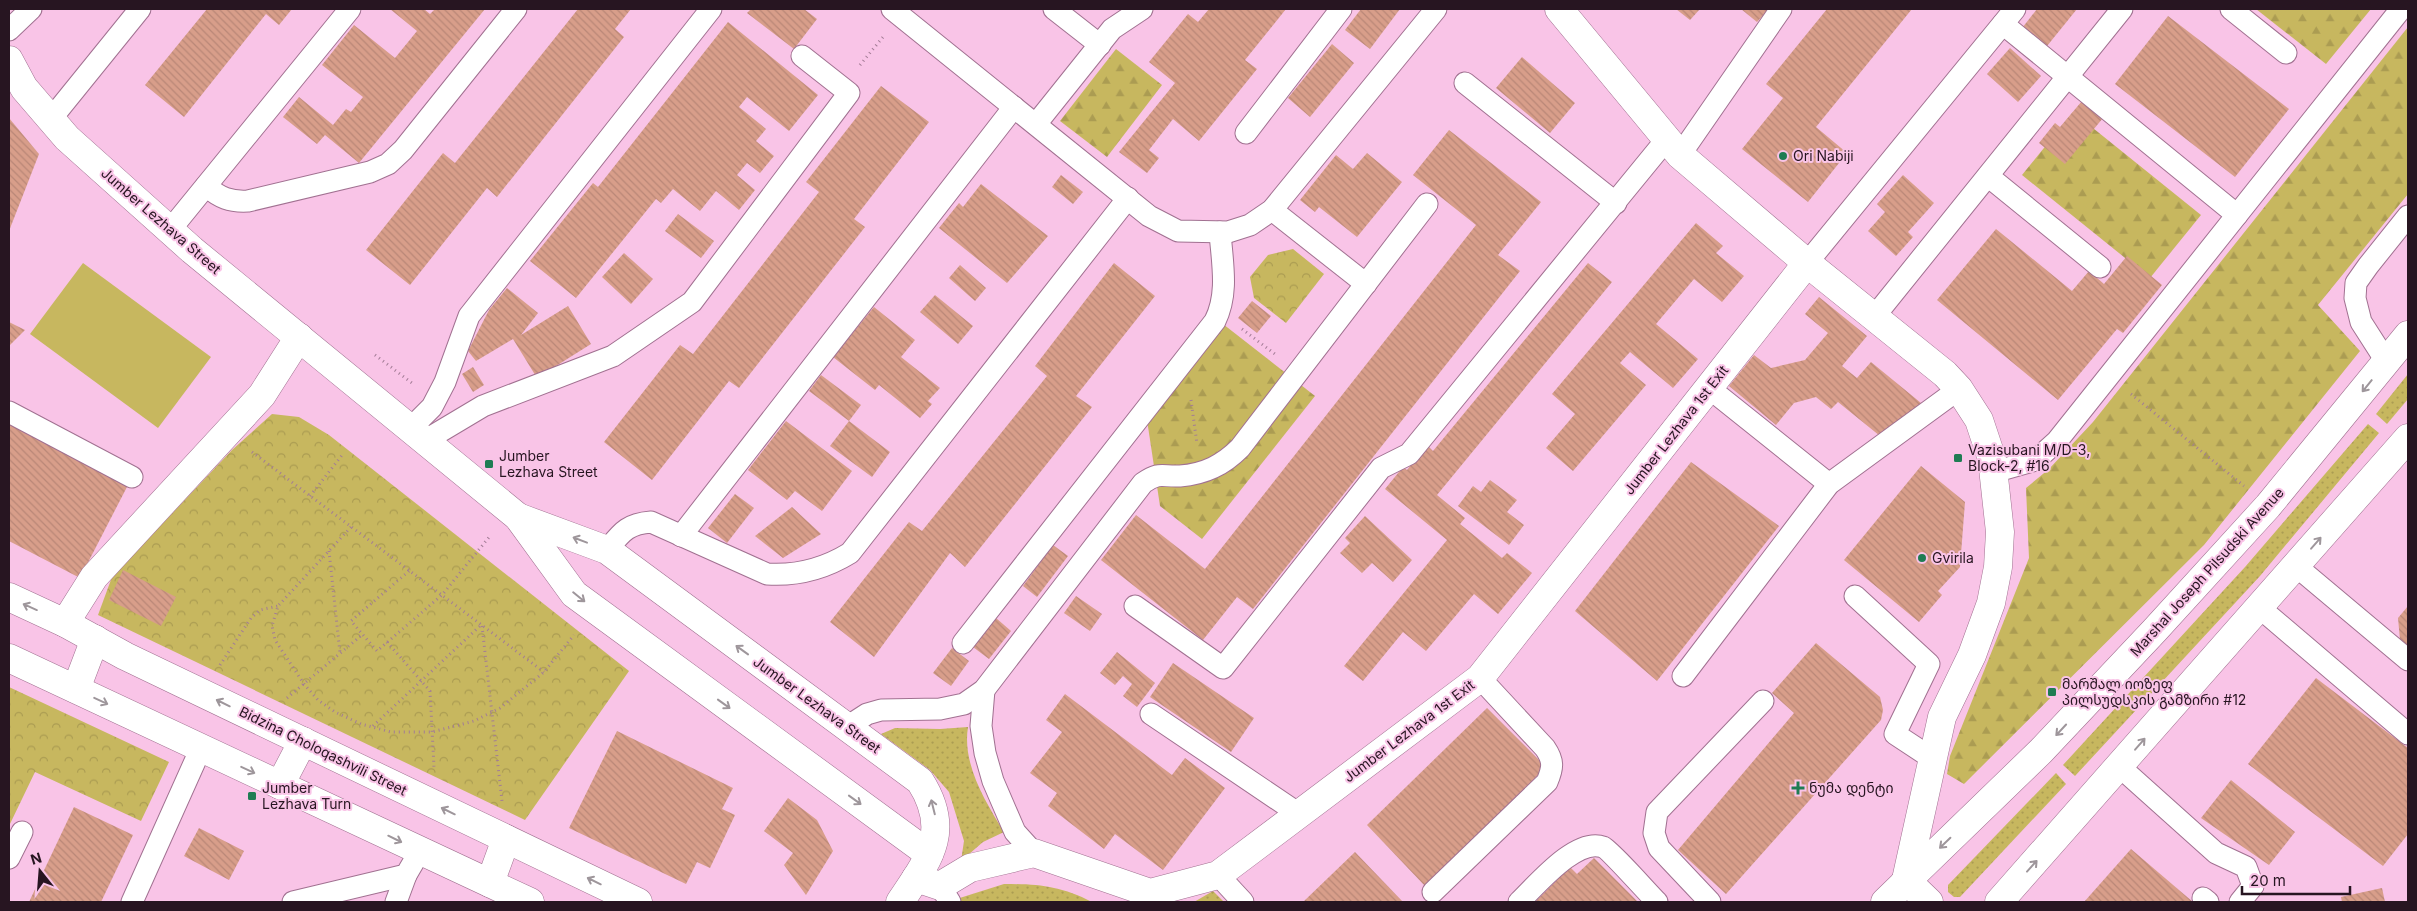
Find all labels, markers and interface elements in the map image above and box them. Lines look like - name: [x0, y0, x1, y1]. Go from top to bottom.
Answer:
- place label: Ori Nabiji: [1793, 147, 1854, 164]
- marker: Ori Nabiji: [1777, 150, 1789, 162]
- street label: Jumber Lezhava Street: [98, 164, 225, 278]
- street label: Jumber Lezhava 1st Exit: [1620, 361, 1732, 498]
- one-way arrow: [2361, 379, 2372, 392]
- place label: Vazisubani M/D-3, Block-2, #16: [1968, 441, 2090, 474]
- place label: Jumber Lezhava Street: [499, 447, 598, 480]
- marker: Vazisubani M/D-3, Block-2, #16: [1952, 452, 1964, 464]
- marker: Jumber Lezhava Street: [483, 458, 495, 470]
- street label: Marshal Joseph Pilsudski Avenue: [2126, 484, 2287, 659]
- one-way arrow: [573, 535, 588, 544]
- one-way arrow: [2311, 537, 2322, 550]
- place label: Gvirila: [1932, 549, 1974, 566]
- marker: Gvirila: [1916, 552, 1928, 564]
- one-way arrow: [573, 592, 586, 603]
- one-way arrow: [23, 601, 38, 611]
- one-way arrow: [736, 645, 750, 656]
- street label: Jumber Lezhava Street: [750, 653, 885, 757]
- place label: მარშალ იოზეფ პილსუდსკის გამზირი #12: [2062, 675, 2246, 709]
- street label: Jumber Lezhava 1st Exit: [1340, 676, 1478, 785]
- marker: მარშალ იოზეფ პილსუდსკის გამზირი #12: [2046, 686, 2058, 698]
- one-way arrow: [93, 696, 108, 706]
- one-way arrow: [216, 697, 231, 707]
- one-way arrow: [717, 699, 731, 709]
- street label: Bidzina Choloqashvili Street: [237, 702, 410, 799]
- one-way arrow: [2055, 723, 2067, 736]
- one-way arrow: [2134, 738, 2145, 751]
- one-way arrow: [240, 765, 255, 775]
- place label: Jumber Lezhava Turn: [262, 779, 351, 812]
- place label: ნუმა დენტი: [1809, 779, 1893, 797]
- marker: ნუმა დენტი: [1791, 781, 1805, 795]
- marker: Jumber Lezhava Turn: [246, 790, 258, 802]
- one-way arrow: [848, 795, 862, 805]
- one-way arrow: [928, 799, 937, 815]
- one-way arrow: [441, 806, 456, 815]
- one-way arrow: [387, 834, 402, 844]
- one-way arrow: [1938, 837, 1951, 849]
- north arrow: [15, 846, 65, 896]
- text: N: [28, 848, 44, 868]
- one-way arrow: [2026, 859, 2038, 872]
- scale bar: [2242, 864, 2350, 896]
- text: 20 m: [2250, 871, 2286, 890]
- one-way arrow: [587, 876, 602, 886]

